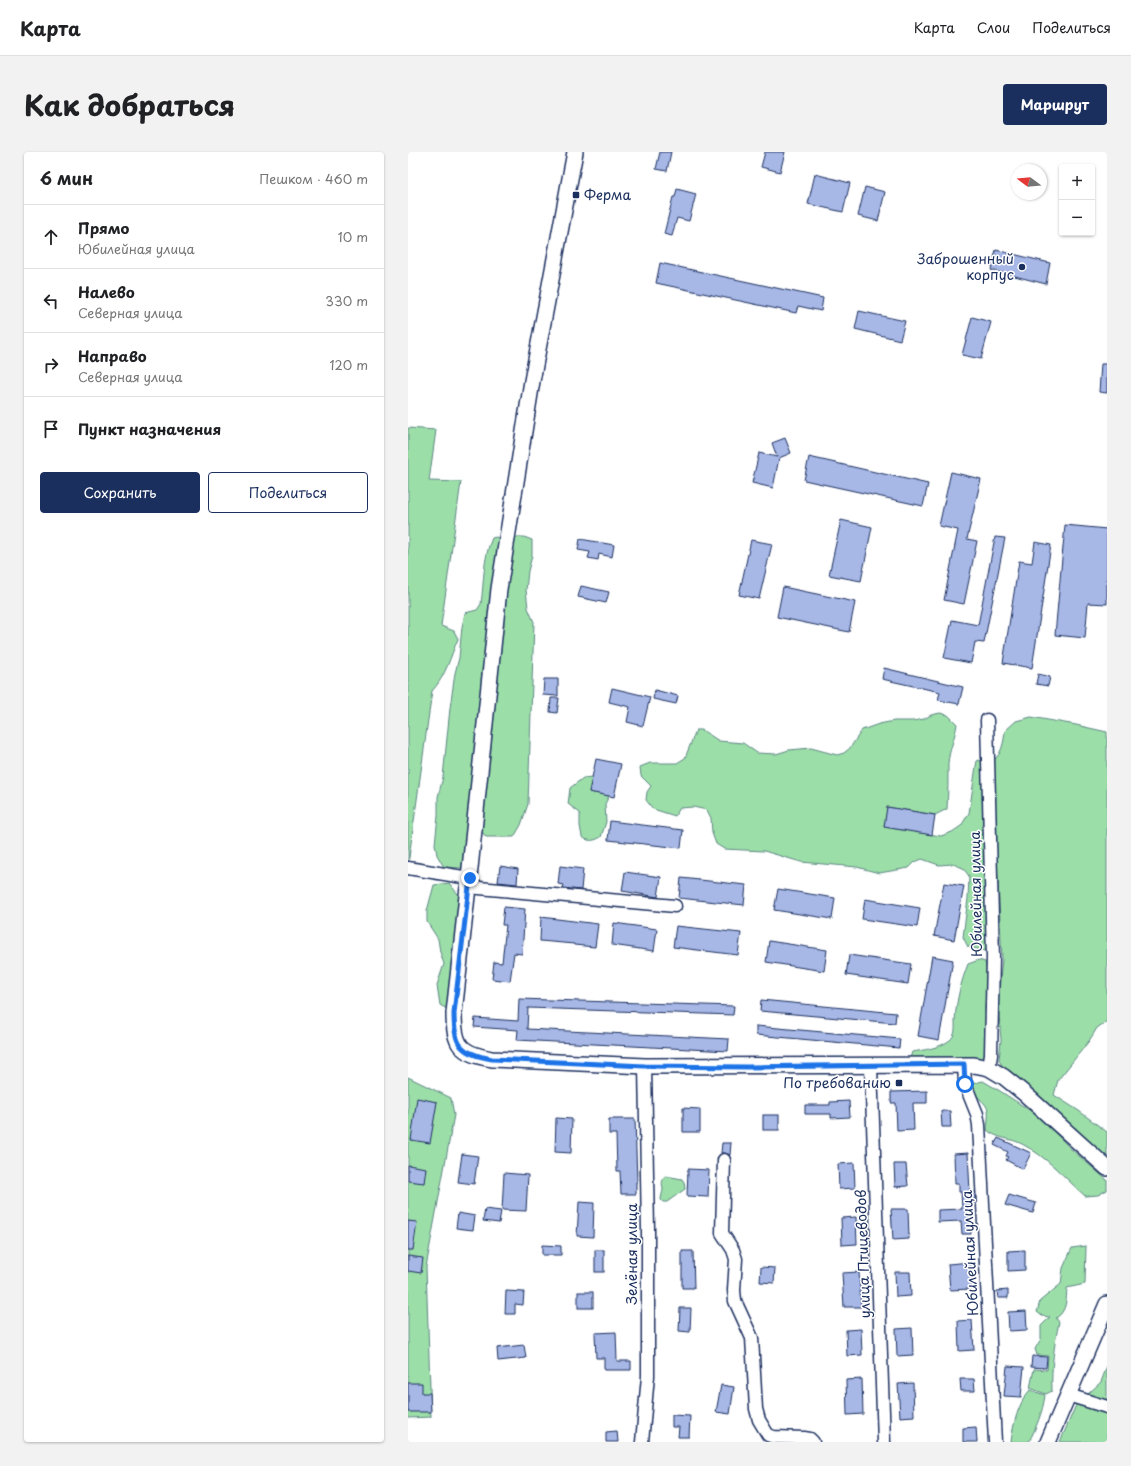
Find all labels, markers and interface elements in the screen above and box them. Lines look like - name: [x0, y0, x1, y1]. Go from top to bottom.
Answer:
- text: Карта: [20, 14, 81, 42]
- text: Карта: [914, 17, 955, 38]
- text: Слои: [977, 17, 1010, 38]
- text: Поделиться: [1032, 17, 1111, 38]
- text: Как добраться: [24, 83, 235, 126]
- button: Маршрут: [1003, 84, 1107, 125]
- north arrow: [1011, 164, 1047, 200]
- map controls: [1059, 164, 1095, 236]
- button: +: [1059, 164, 1095, 200]
- text: 6 мин: [40, 165, 93, 191]
- text: Пешком · 460 m: [259, 169, 368, 188]
- place label: Ферма: [584, 184, 632, 205]
- marker: Ферма: [571, 190, 581, 200]
- button: −: [1059, 200, 1095, 236]
- text: Прямо: [78, 216, 129, 239]
- icon: ahead: [40, 226, 62, 248]
- text: 10 m: [338, 227, 368, 246]
- text: Юбилейная улица: [78, 239, 195, 258]
- place label: Заброшенный корпус: [916, 248, 1014, 285]
- marker: Заброшенный корпус: [1017, 262, 1027, 272]
- text: Налево: [78, 280, 135, 303]
- icon: left: [40, 290, 62, 312]
- text: 330 m: [325, 291, 368, 310]
- text: Северная улица: [78, 303, 183, 322]
- text: Направо: [78, 344, 147, 367]
- icon: right: [40, 354, 62, 376]
- text: 120 m: [329, 355, 368, 374]
- text: Северная улица: [78, 367, 183, 386]
- text: Пункт назначения: [78, 417, 221, 440]
- icon: arrive: [40, 418, 62, 440]
- button: Сохранить: [40, 472, 200, 513]
- button: Поделиться: [208, 472, 368, 513]
- street label: Юбилейная улица: [964, 831, 987, 957]
- route end: [461, 869, 479, 887]
- place label: По требованию: [783, 1072, 891, 1093]
- route start: [956, 1075, 974, 1093]
- marker: По требованию: [894, 1078, 904, 1088]
- street label: улица Птицеводов: [850, 1189, 875, 1319]
- street label: Юбилейная улица: [956, 1189, 983, 1316]
- street label: Зелёная улица: [621, 1203, 642, 1305]

